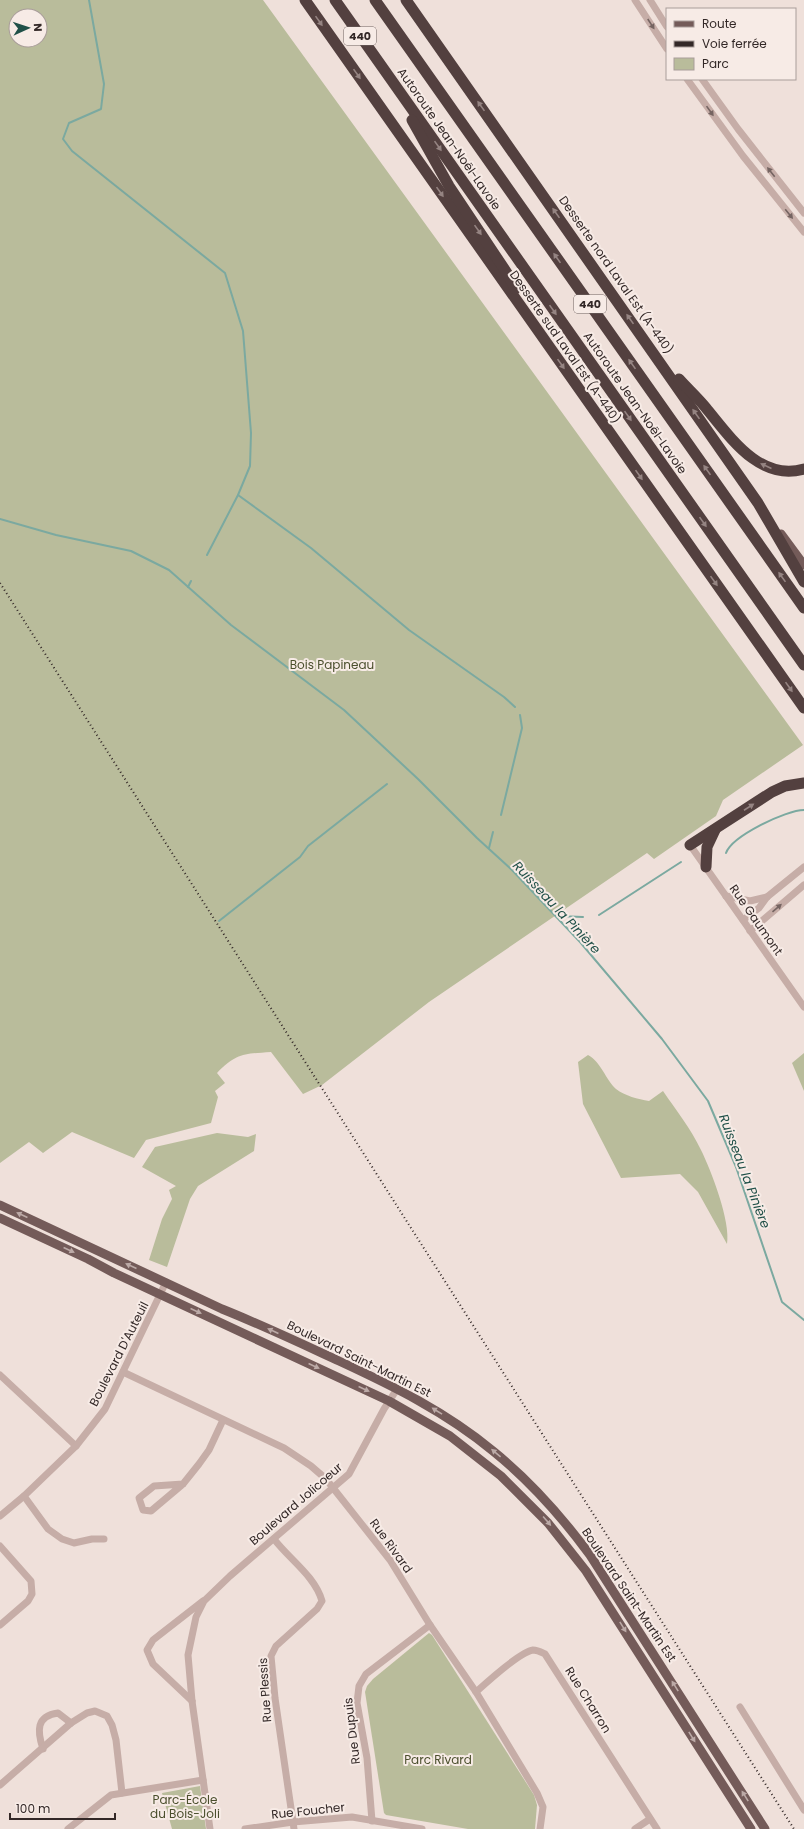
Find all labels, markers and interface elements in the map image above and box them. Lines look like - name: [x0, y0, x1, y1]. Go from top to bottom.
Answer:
- north arrow: [8, 8, 48, 48]
- legend: [666, 8, 796, 80]
- text: Route: [702, 15, 736, 32]
- one-way arrow: [315, 16, 324, 27]
- one-way arrow: [647, 19, 655, 30]
- text: N: [30, 23, 46, 32]
- road number: 440: [344, 27, 376, 45]
- text: Voie ferrée: [702, 35, 767, 52]
- text: Parc: [702, 55, 729, 72]
- street label: Autoroute Jean-Noël-Lavoie: [394, 64, 505, 213]
- one-way arrow: [353, 69, 361, 80]
- one-way arrow: [477, 101, 485, 112]
- one-way arrow: [706, 106, 714, 116]
- one-way arrow: [434, 141, 442, 151]
- one-way arrow: [767, 166, 775, 177]
- one-way arrow: [436, 187, 444, 197]
- street label: Desserte nord Laval Est (A-440): [556, 193, 676, 357]
- one-way arrow: [552, 207, 560, 218]
- one-way arrow: [784, 209, 793, 219]
- one-way arrow: [475, 224, 482, 236]
- one-way arrow: [553, 252, 561, 263]
- street label: Desserte sud Laval Est (A-440): [506, 267, 625, 427]
- road number: 440: [574, 295, 606, 313]
- one-way arrow: [549, 304, 557, 315]
- one-way arrow: [626, 314, 634, 324]
- street label: Autoroute Jean-Noël-Lavoie: [580, 328, 691, 477]
- one-way arrow: [557, 359, 565, 370]
- one-way arrow: [628, 359, 636, 369]
- one-way arrow: [692, 409, 700, 419]
- one-way arrow: [624, 411, 632, 421]
- one-way arrow: [760, 463, 772, 469]
- one-way arrow: [703, 465, 711, 476]
- one-way arrow: [635, 470, 643, 480]
- one-way arrow: [699, 517, 707, 527]
- one-way arrow: [777, 571, 786, 582]
- one-way arrow: [710, 576, 718, 587]
- park label: Bois Papineau: [290, 656, 374, 673]
- one-way arrow: [785, 682, 793, 693]
- one-way arrow: [744, 803, 754, 811]
- water label: Ruisseau la Pinière: [508, 857, 605, 958]
- street label: Rue Gaumont: [726, 881, 787, 959]
- one-way arrow: [772, 903, 782, 912]
- water label: Ruisseau la Pinière: [714, 1111, 775, 1231]
- one-way arrow: [16, 1212, 27, 1218]
- one-way arrow: [63, 1247, 75, 1253]
- one-way arrow: [125, 1262, 137, 1269]
- street label: Boulevard D'Auteuil: [85, 1299, 152, 1409]
- one-way arrow: [191, 1308, 202, 1314]
- street label: Boulevard Saint-Martin Est: [284, 1316, 434, 1401]
- one-way arrow: [268, 1328, 279, 1334]
- one-way arrow: [309, 1363, 320, 1369]
- one-way arrow: [358, 1386, 369, 1392]
- one-way arrow: [432, 1407, 442, 1415]
- one-way arrow: [490, 1448, 501, 1457]
- street label: Boulevard Jolicoeur: [245, 1458, 346, 1549]
- street label: Rue Rivard: [366, 1515, 417, 1576]
- one-way arrow: [542, 1516, 551, 1527]
- street label: Boulevard Saint-Martin Est: [578, 1524, 681, 1665]
- one-way arrow: [619, 1621, 626, 1633]
- street label: Rue Plessis: [254, 1657, 275, 1723]
- street label: Rue Charron: [561, 1663, 616, 1736]
- one-way arrow: [671, 1681, 679, 1691]
- street label: Rue Dupuis: [339, 1697, 364, 1765]
- one-way arrow: [688, 1731, 696, 1742]
- park label: Parc Rivard: [404, 1751, 472, 1768]
- one-way arrow: [741, 1790, 748, 1802]
- park label: Parc-École du Bois-Joli: [150, 1791, 220, 1822]
- scale bar: [10, 1795, 115, 1821]
- street label: Rue Foucher: [270, 1798, 346, 1823]
- text: 100 m: [16, 1800, 50, 1817]

